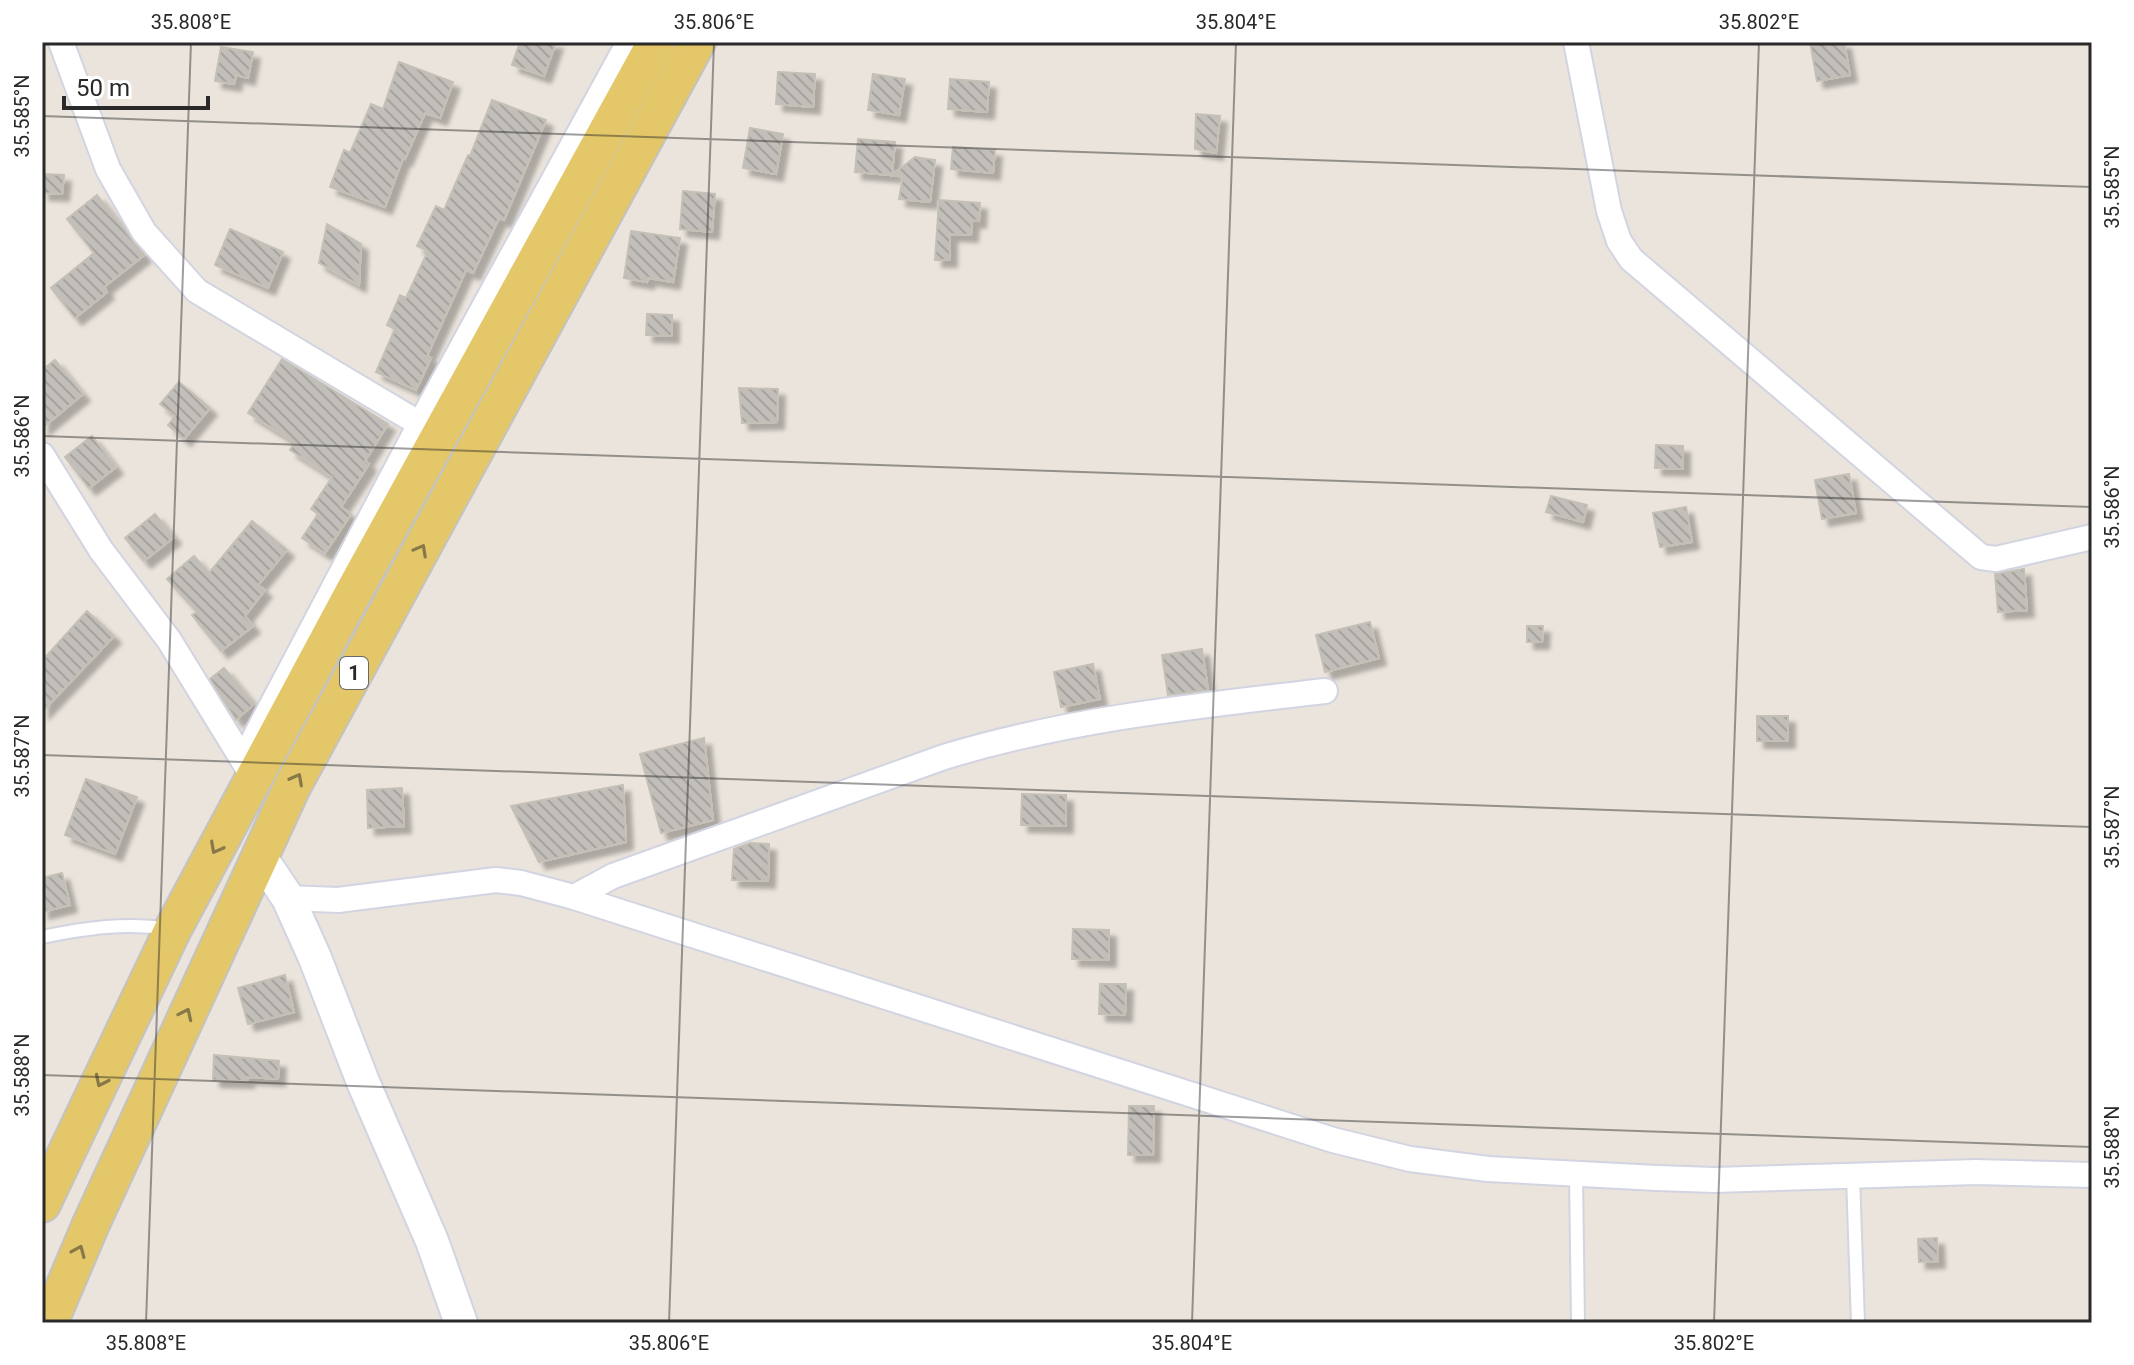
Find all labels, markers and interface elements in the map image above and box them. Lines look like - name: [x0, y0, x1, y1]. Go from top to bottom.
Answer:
- text: 35.808°E: [151, 10, 231, 34]
- text: 35.806°E: [674, 10, 754, 34]
- text: 35.804°E: [1196, 10, 1276, 34]
- text: 35.802°E: [1719, 10, 1799, 34]
- scale bar: [64, 60, 208, 110]
- text: 35.585°N: [10, 74, 34, 158]
- text: 50 m: [76, 74, 130, 102]
- text: 35.585°N: [2100, 145, 2124, 229]
- text: 35.586°N: [10, 394, 34, 478]
- text: 35.586°N: [2100, 465, 2124, 549]
- one-way arrow: [411, 544, 426, 558]
- road number: 1: [340, 657, 368, 689]
- text: 35.587°N: [10, 714, 34, 798]
- one-way arrow: [287, 772, 302, 787]
- text: 35.587°N: [2100, 785, 2124, 869]
- one-way arrow: [211, 840, 226, 854]
- one-way arrow: [177, 1008, 193, 1022]
- text: 35.588°N: [10, 1033, 34, 1117]
- one-way arrow: [95, 1072, 111, 1087]
- text: 35.588°N: [2100, 1105, 2124, 1189]
- one-way arrow: [70, 1245, 86, 1259]
- text: 35.808°E: [106, 1331, 186, 1355]
- text: 35.806°E: [629, 1331, 709, 1355]
- text: 35.804°E: [1152, 1331, 1232, 1355]
- text: 35.802°E: [1674, 1331, 1754, 1355]

